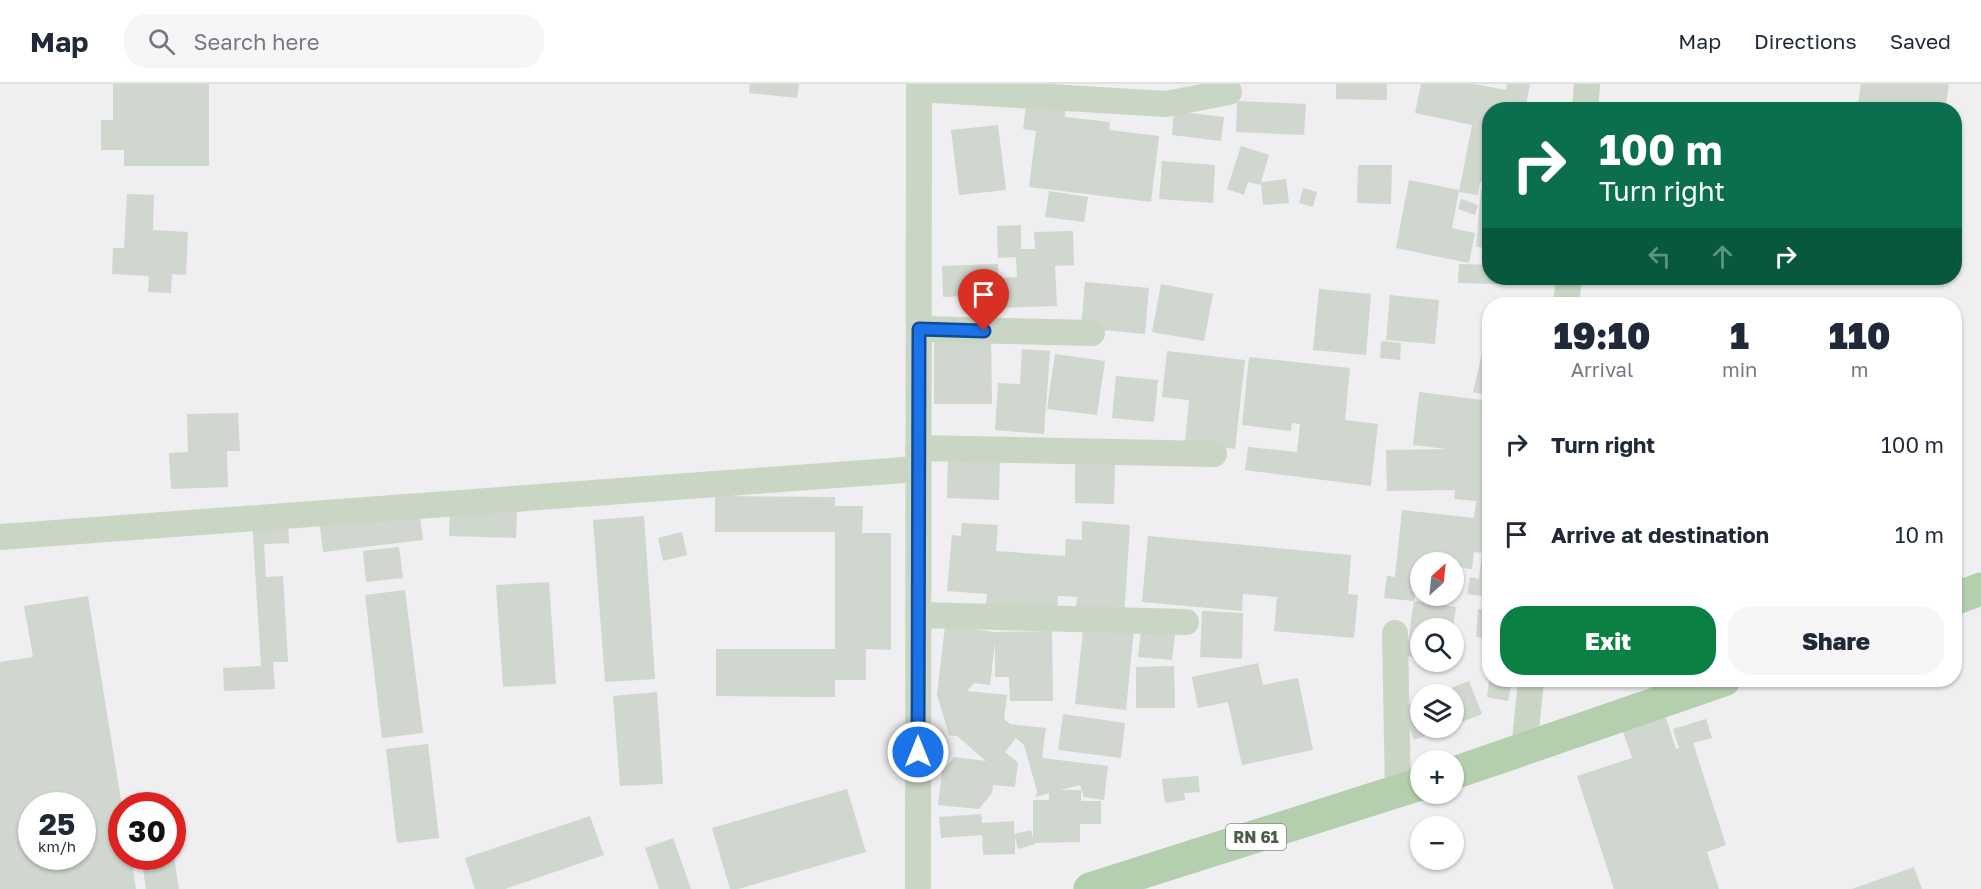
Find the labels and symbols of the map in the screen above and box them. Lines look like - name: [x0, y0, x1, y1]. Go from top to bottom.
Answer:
- pin: [958, 269, 1009, 331]
- north arrow: [1410, 552, 1464, 606]
- position arrow: [886, 720, 950, 784]
- speed limit sign: 30: [108, 792, 186, 870]
- road number: RN 61: [1226, 824, 1286, 850]

